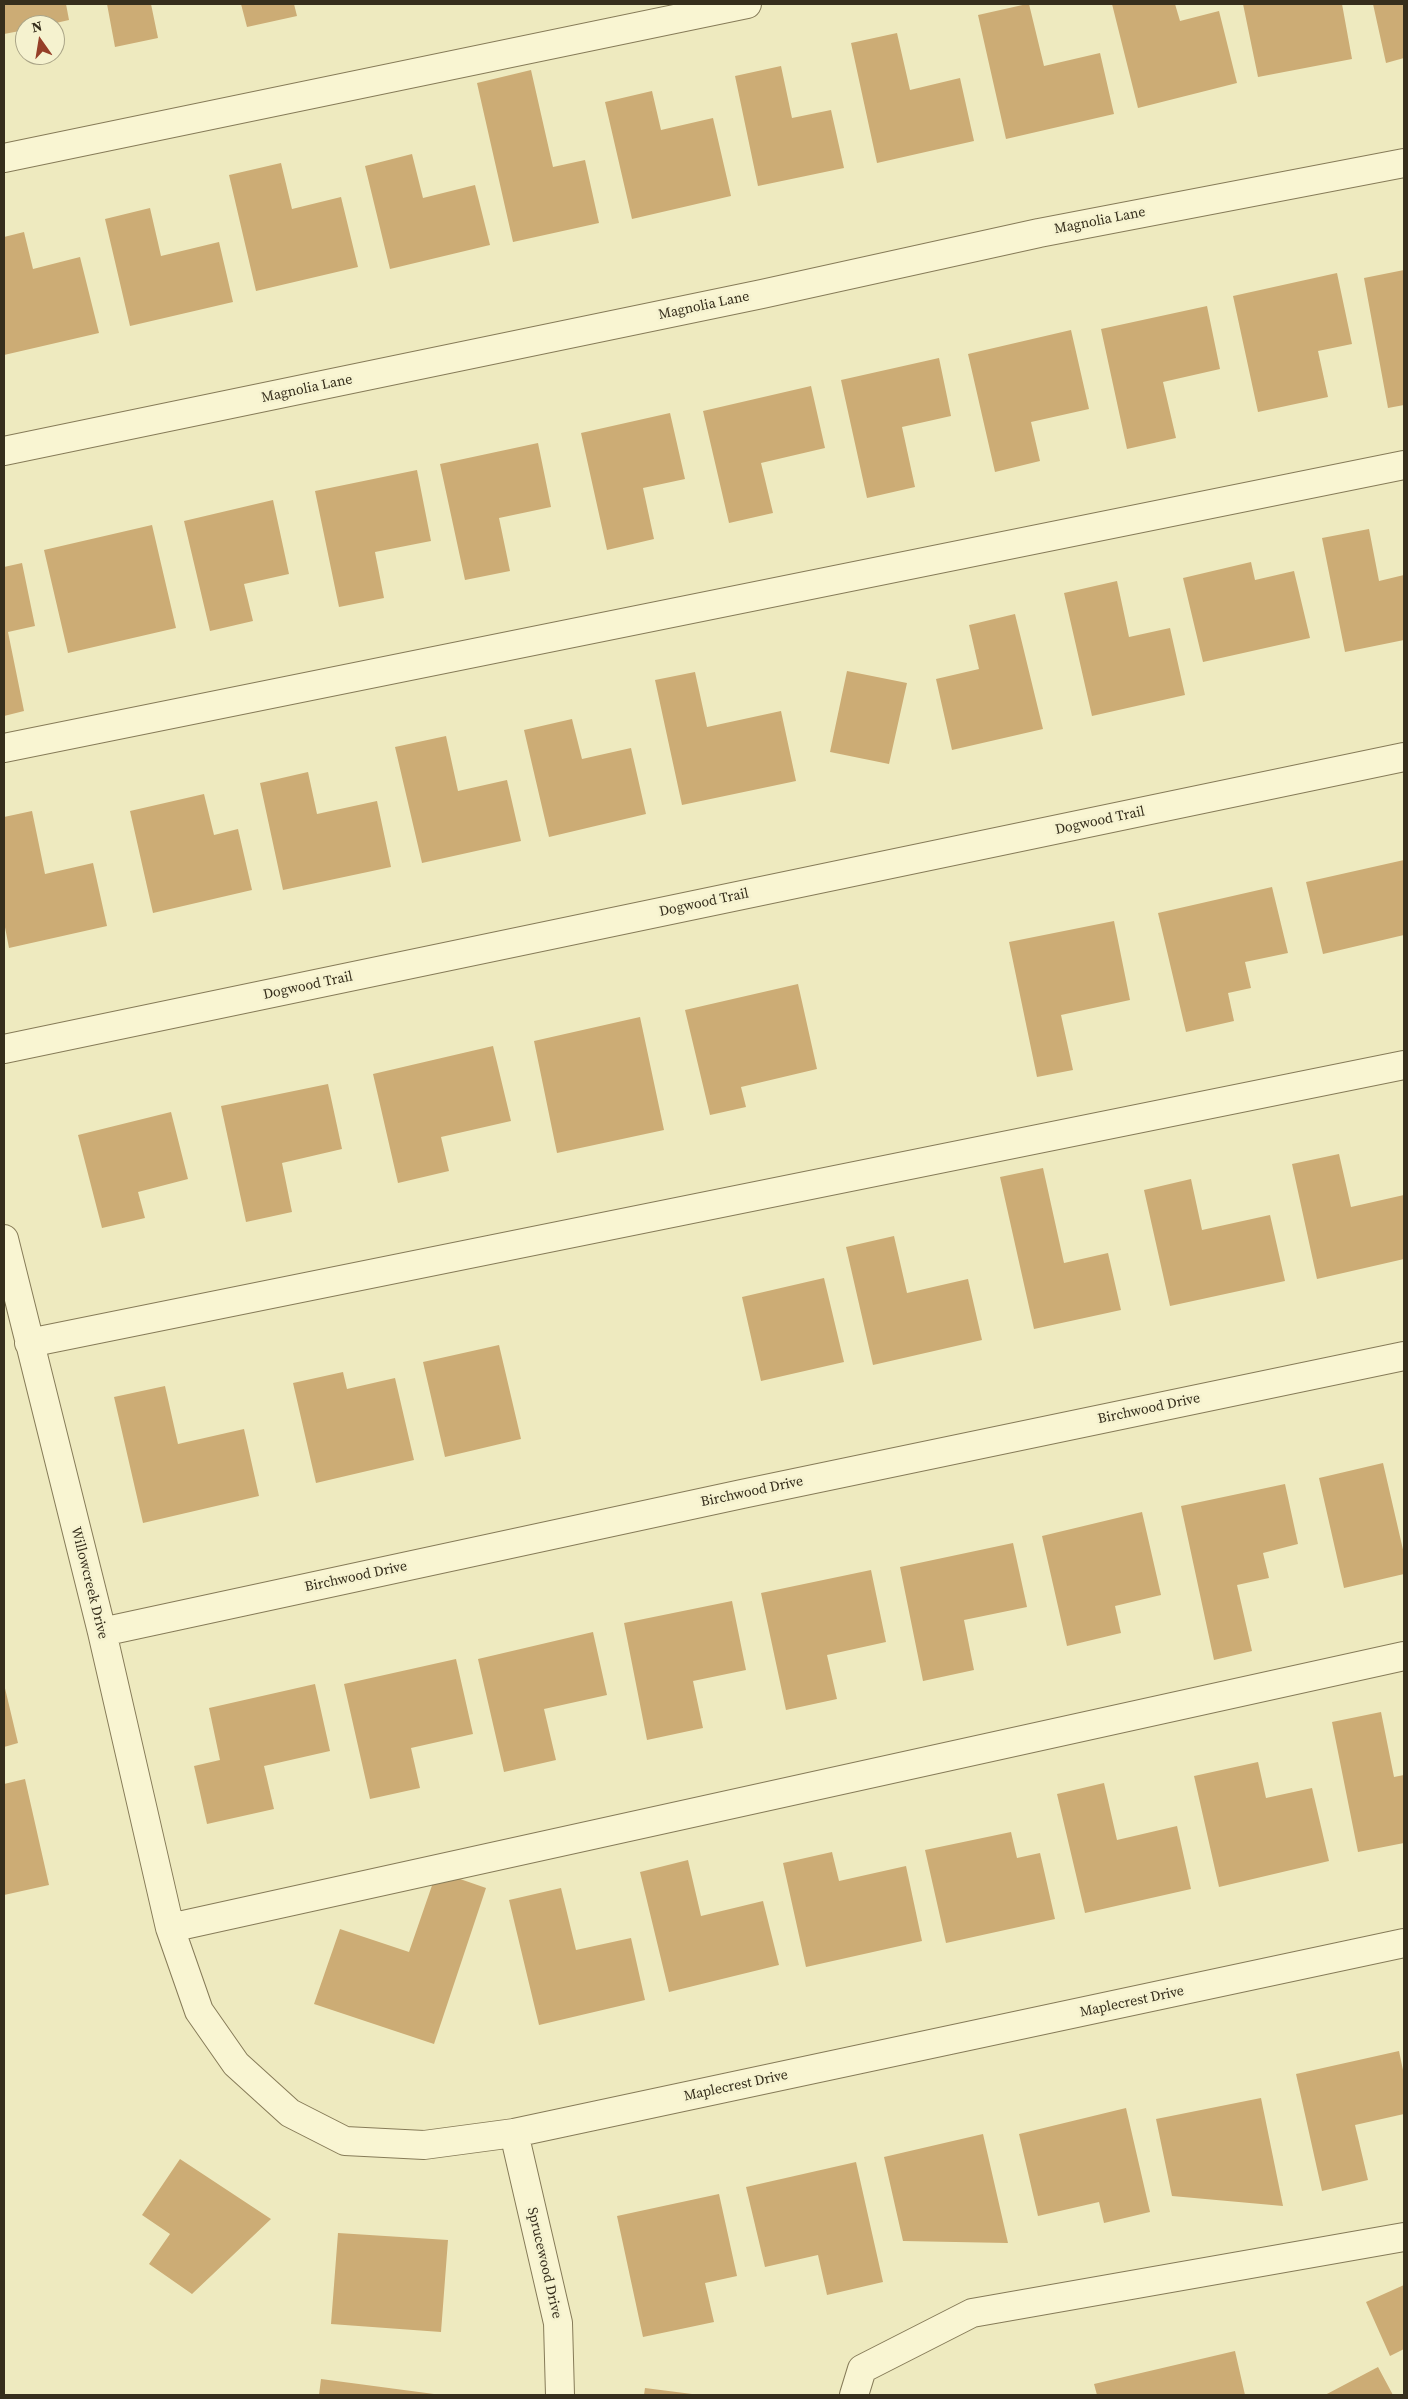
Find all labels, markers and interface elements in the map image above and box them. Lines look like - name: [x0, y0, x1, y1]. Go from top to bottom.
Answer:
- north arrow: [15, 15, 65, 65]
- text: N: [30, 15, 44, 37]
- street label: Magnolia Lane: [1053, 204, 1147, 238]
- street label: Magnolia Lane: [657, 288, 751, 324]
- street label: Magnolia Lane: [260, 371, 354, 407]
- street label: Dogwood Trail: [1054, 803, 1146, 839]
- street label: Dogwood Trail: [658, 885, 750, 921]
- street label: Dogwood Trail: [262, 968, 354, 1004]
- street label: Birchwood Drive: [1096, 1390, 1202, 1428]
- street label: Birchwood Drive: [699, 1473, 805, 1511]
- street label: Willowcreek Drive: [67, 1525, 111, 1641]
- street label: Birchwood Drive: [303, 1558, 409, 1596]
- street label: Maplecrest Drive: [1078, 1983, 1186, 2021]
- street label: Maplecrest Drive: [682, 2067, 790, 2105]
- street label: Sprucewood Drive: [523, 2206, 565, 2320]

